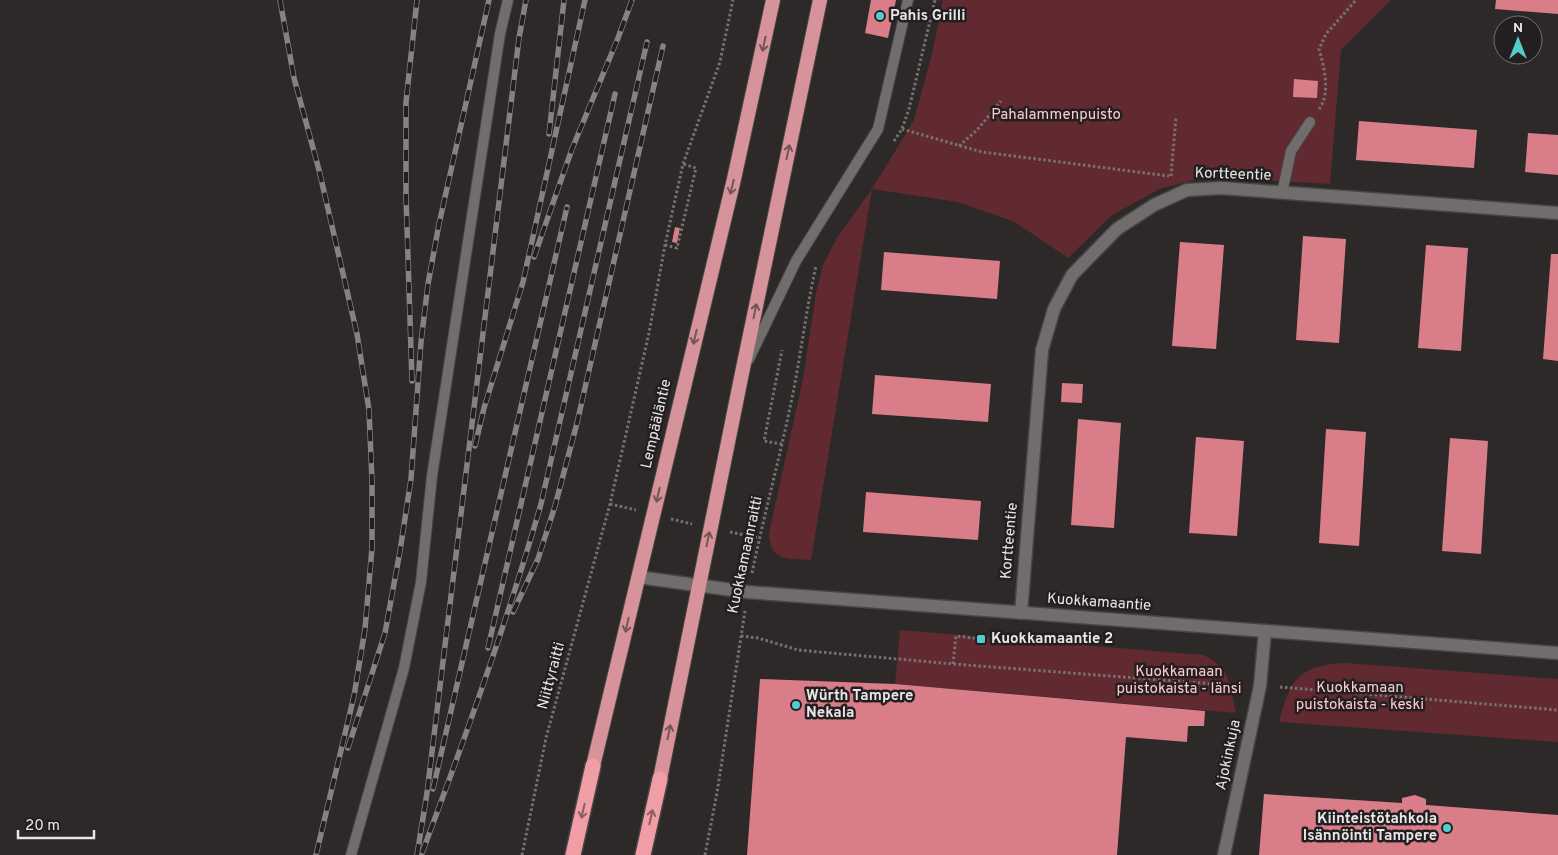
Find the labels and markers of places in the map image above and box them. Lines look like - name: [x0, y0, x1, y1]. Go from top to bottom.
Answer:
- place label: Pahis Grilli: [890, 7, 965, 26]
- marker: Pahis Grilli: [874, 10, 886, 22]
- place label: Kuokkamaantie 2: [991, 630, 1113, 649]
- marker: Kuokkamaantie 2: [975, 633, 987, 645]
- place label: Würth Tampere Nekala: [806, 687, 913, 723]
- marker: Würth Tampere Nekala: [790, 699, 802, 711]
- place label: Kiinteistötahkola Isännöinti Tampere: [1303, 810, 1437, 846]
- marker: Kiinteistötahkola Isännöinti Tampere: [1441, 822, 1453, 834]

